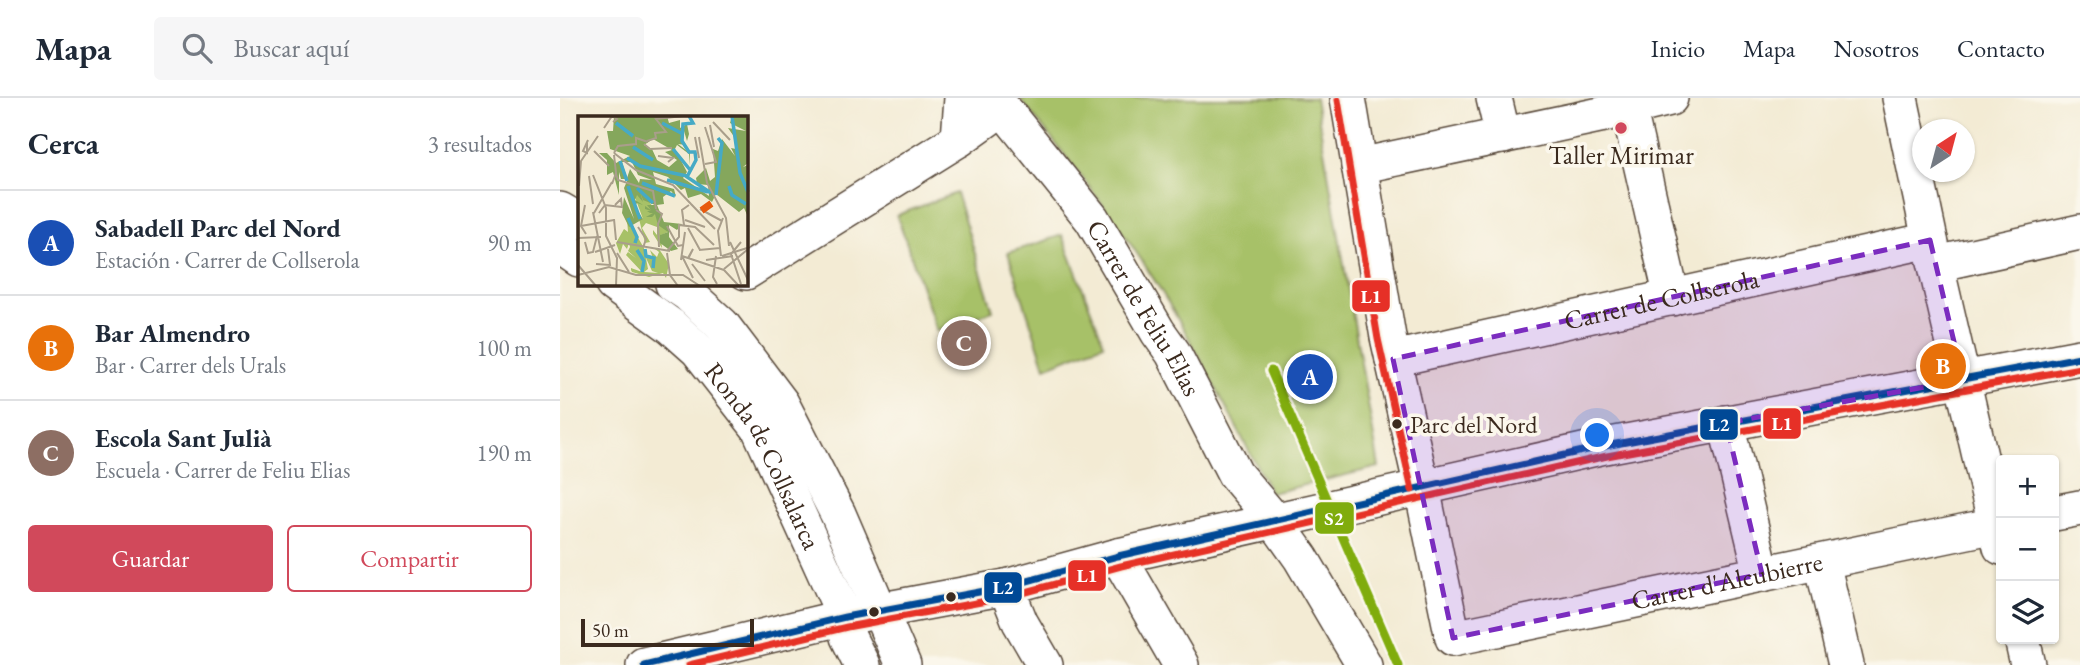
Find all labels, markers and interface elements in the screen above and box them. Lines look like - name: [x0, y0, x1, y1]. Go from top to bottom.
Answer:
- search box: [154, 17, 644, 80]
- text: Mapa: [35, 27, 112, 70]
- icon: search: [178, 29, 216, 67]
- text: Buscar aquí: [234, 31, 349, 65]
- text: Inicio: [1651, 33, 1705, 64]
- text: Mapa: [1743, 33, 1795, 64]
- text: Nosotros: [1833, 33, 1919, 64]
- text: Contacto: [1957, 33, 2045, 64]
- inset map: [578, 116, 747, 285]
- north arrow: [1912, 119, 1975, 182]
- marker: Taller Mirimar: [1613, 120, 1629, 136]
- text: Cerca: [28, 124, 99, 163]
- text: 3 resultados: [428, 129, 532, 159]
- place label: Taller Mirimar: [1548, 138, 1694, 172]
- text: Sabadell Parc del Nord: [95, 211, 341, 245]
- street label: Carrer de Feliu Elias: [1079, 214, 1209, 402]
- text: A: [43, 228, 59, 258]
- text: 90 m: [487, 228, 532, 258]
- text: Estación · Carrer de Collserola: [95, 245, 360, 275]
- street label: Carrer de Collserola: [1561, 261, 1763, 338]
- line badge: L1: [1351, 279, 1391, 313]
- text: L1: [1360, 284, 1382, 309]
- text: Bar Almendro: [95, 316, 250, 350]
- pin: C: [941, 317, 987, 369]
- text: B: [44, 333, 58, 363]
- text: 100 m: [476, 333, 532, 363]
- pin: B: [1920, 340, 1966, 392]
- text: Bar · Carrer dels Urals: [95, 350, 286, 380]
- pin: A: [1287, 351, 1333, 403]
- street label: Ronda de Collsalarca: [697, 355, 829, 555]
- line badge: L1: [1762, 407, 1802, 440]
- line badge: L2: [1699, 408, 1739, 441]
- place label: Parc del Nord: [1410, 409, 1538, 440]
- text: L1: [1771, 411, 1793, 436]
- text: L2: [1708, 412, 1730, 437]
- marker: Parc del Nord: [1390, 417, 1404, 431]
- your location: [1580, 418, 1614, 452]
- text: Escola Sant Julià: [95, 421, 272, 455]
- text: C: [43, 438, 59, 468]
- text: 190 m: [476, 438, 532, 468]
- text: Escuela · Carrer de Feliu Elias: [95, 455, 350, 485]
- map controls: [1996, 455, 2059, 644]
- button: +: [1996, 455, 2059, 518]
- line badge: S2: [1314, 501, 1355, 535]
- text: S2: [1324, 506, 1344, 531]
- button: −: [1996, 518, 2059, 581]
- button: Guardar: [28, 525, 273, 592]
- button: Compartir: [287, 525, 532, 592]
- street label: Carrer d'Alcubierre: [1628, 545, 1826, 617]
- line badge: L1: [1067, 559, 1107, 592]
- text: L1: [1076, 563, 1098, 588]
- line badge: L2: [983, 571, 1023, 604]
- text: L2: [992, 575, 1014, 600]
- button: layers: [1996, 581, 2059, 644]
- unlabelled marker: [944, 590, 958, 604]
- unlabelled marker: [867, 605, 881, 619]
- scale bar: [581, 616, 754, 648]
- text: 50 m: [592, 618, 629, 643]

